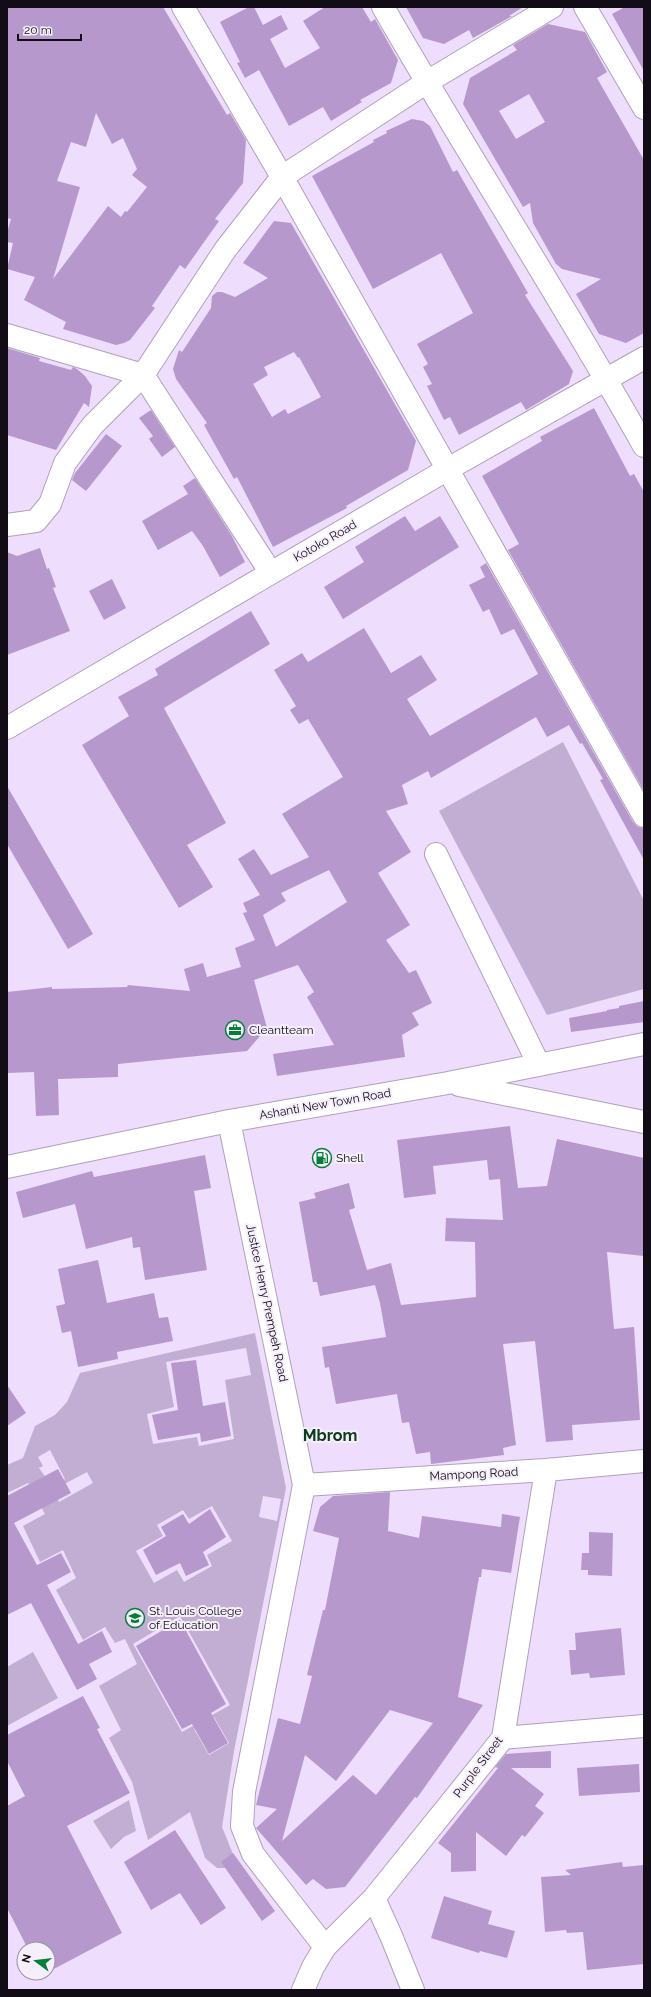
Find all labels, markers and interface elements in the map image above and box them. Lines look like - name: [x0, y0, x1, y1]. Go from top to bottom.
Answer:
- scale bar: [18, 16, 81, 42]
- text: 20 m: [24, 23, 52, 37]
- street label: Kotoko Road: [291, 517, 359, 565]
- office icon: Cleantteam: [224, 1019, 246, 1041]
- place label: Cleantteam: [249, 1023, 314, 1037]
- street label: Ashanti New Town Road: [258, 1086, 392, 1122]
- fuel station icon: Shell: [311, 1147, 333, 1169]
- place label: Shell: [336, 1151, 365, 1165]
- street label: Justice Henry Prempeh Road: [243, 1223, 291, 1383]
- district label: Mbrom: [303, 1426, 357, 1445]
- street label: Mampong Road: [429, 1465, 519, 1483]
- place label: St. Louis College of Education: [149, 1604, 242, 1632]
- school or university icon: St. Louis College of Education: [124, 1607, 146, 1629]
- street label: Purple Street: [450, 1734, 506, 1800]
- north arrow: [16, 1941, 56, 1981]
- text: N: [19, 1953, 34, 1964]

